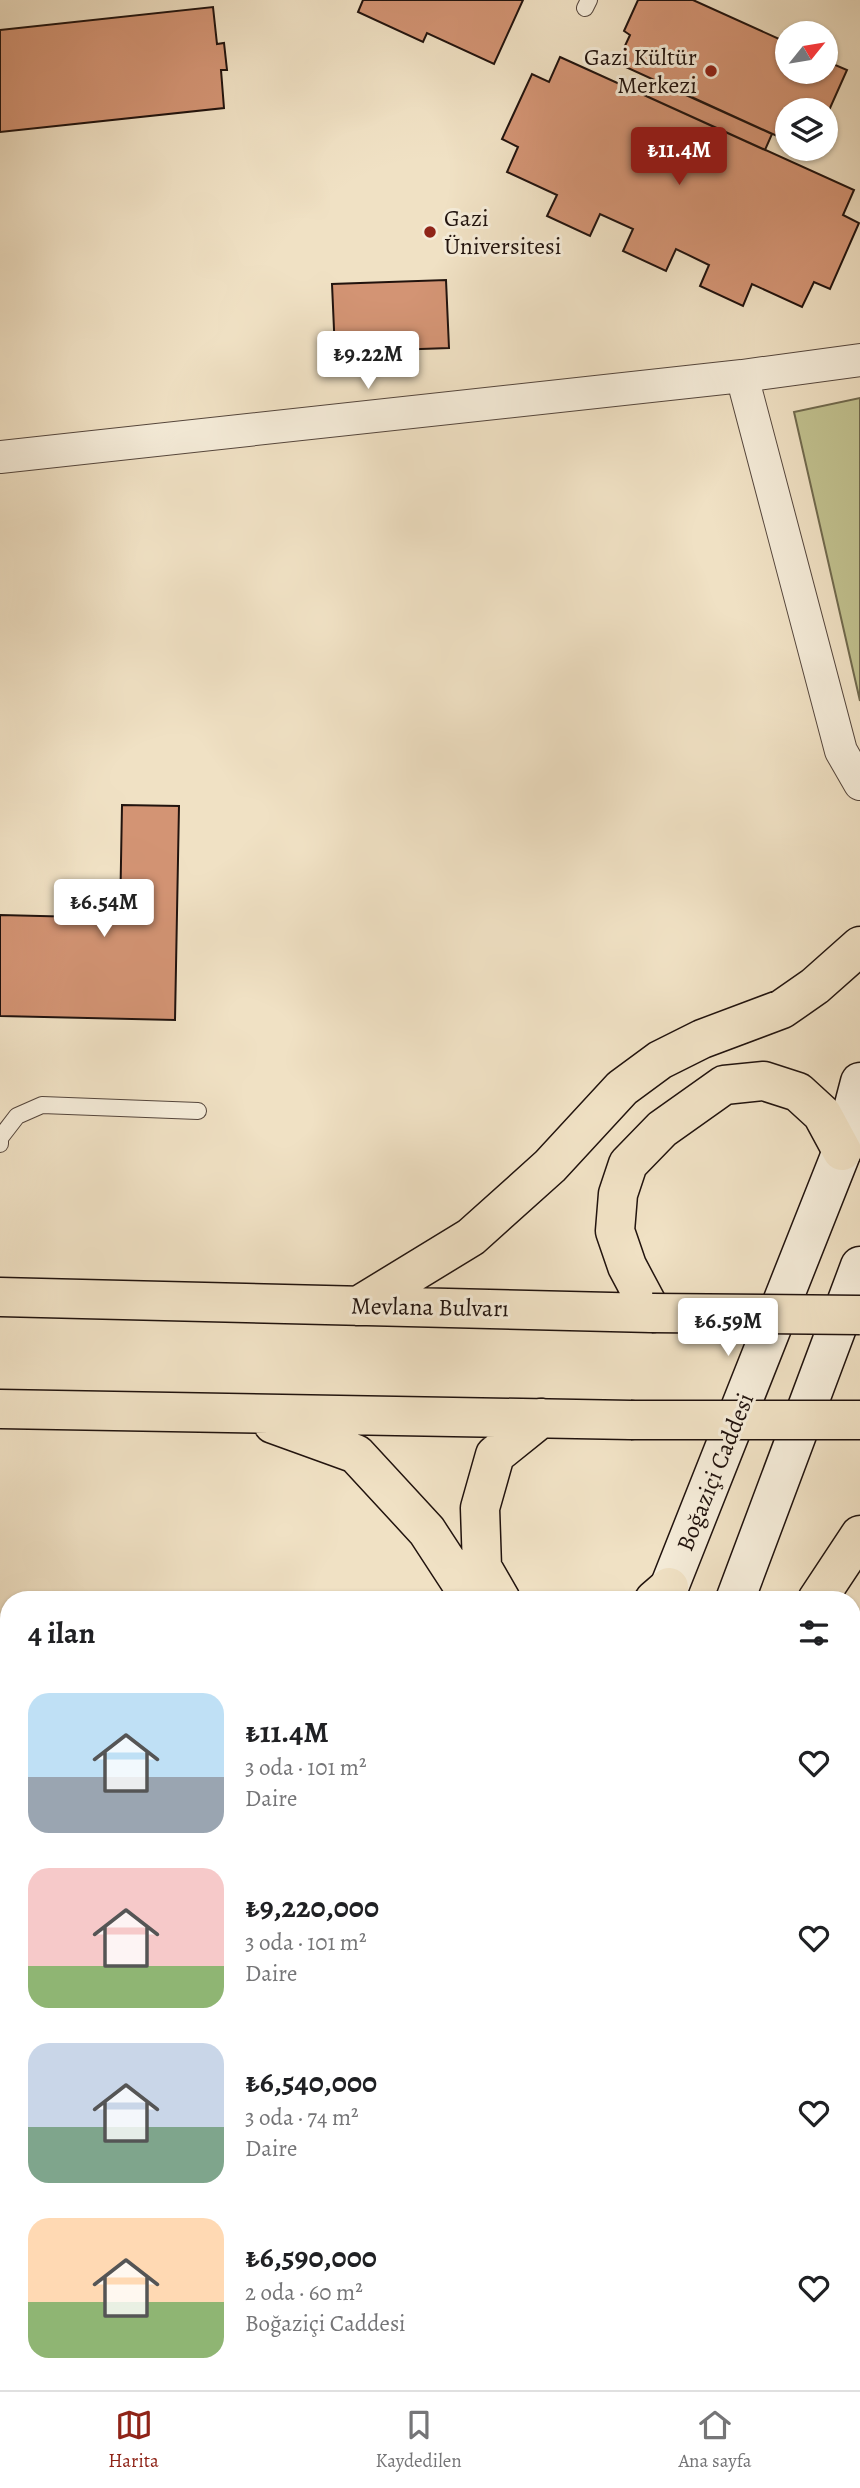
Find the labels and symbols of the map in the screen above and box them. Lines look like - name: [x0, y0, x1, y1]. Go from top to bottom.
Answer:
- north arrow: [775, 21, 838, 84]
- place label: Gazi Kültür Merkezi: [584, 41, 697, 101]
- marker: Gazi Kültür Merkezi: [703, 63, 719, 79]
- pin: ₺11.4M: [622, 128, 736, 187]
- place label: Gazi Üniversitesi: [444, 202, 562, 262]
- marker: Gazi Üniversitesi: [422, 224, 438, 240]
- pin: ₺9.22M: [311, 332, 425, 391]
- pin: ₺6.54M: [47, 880, 161, 939]
- street label: Mevlana Bulvarı: [351, 1290, 509, 1324]
- pin: ₺6.59M: [671, 1298, 785, 1358]
- street label: Boğaziçi Caddesi: [669, 1388, 761, 1556]

